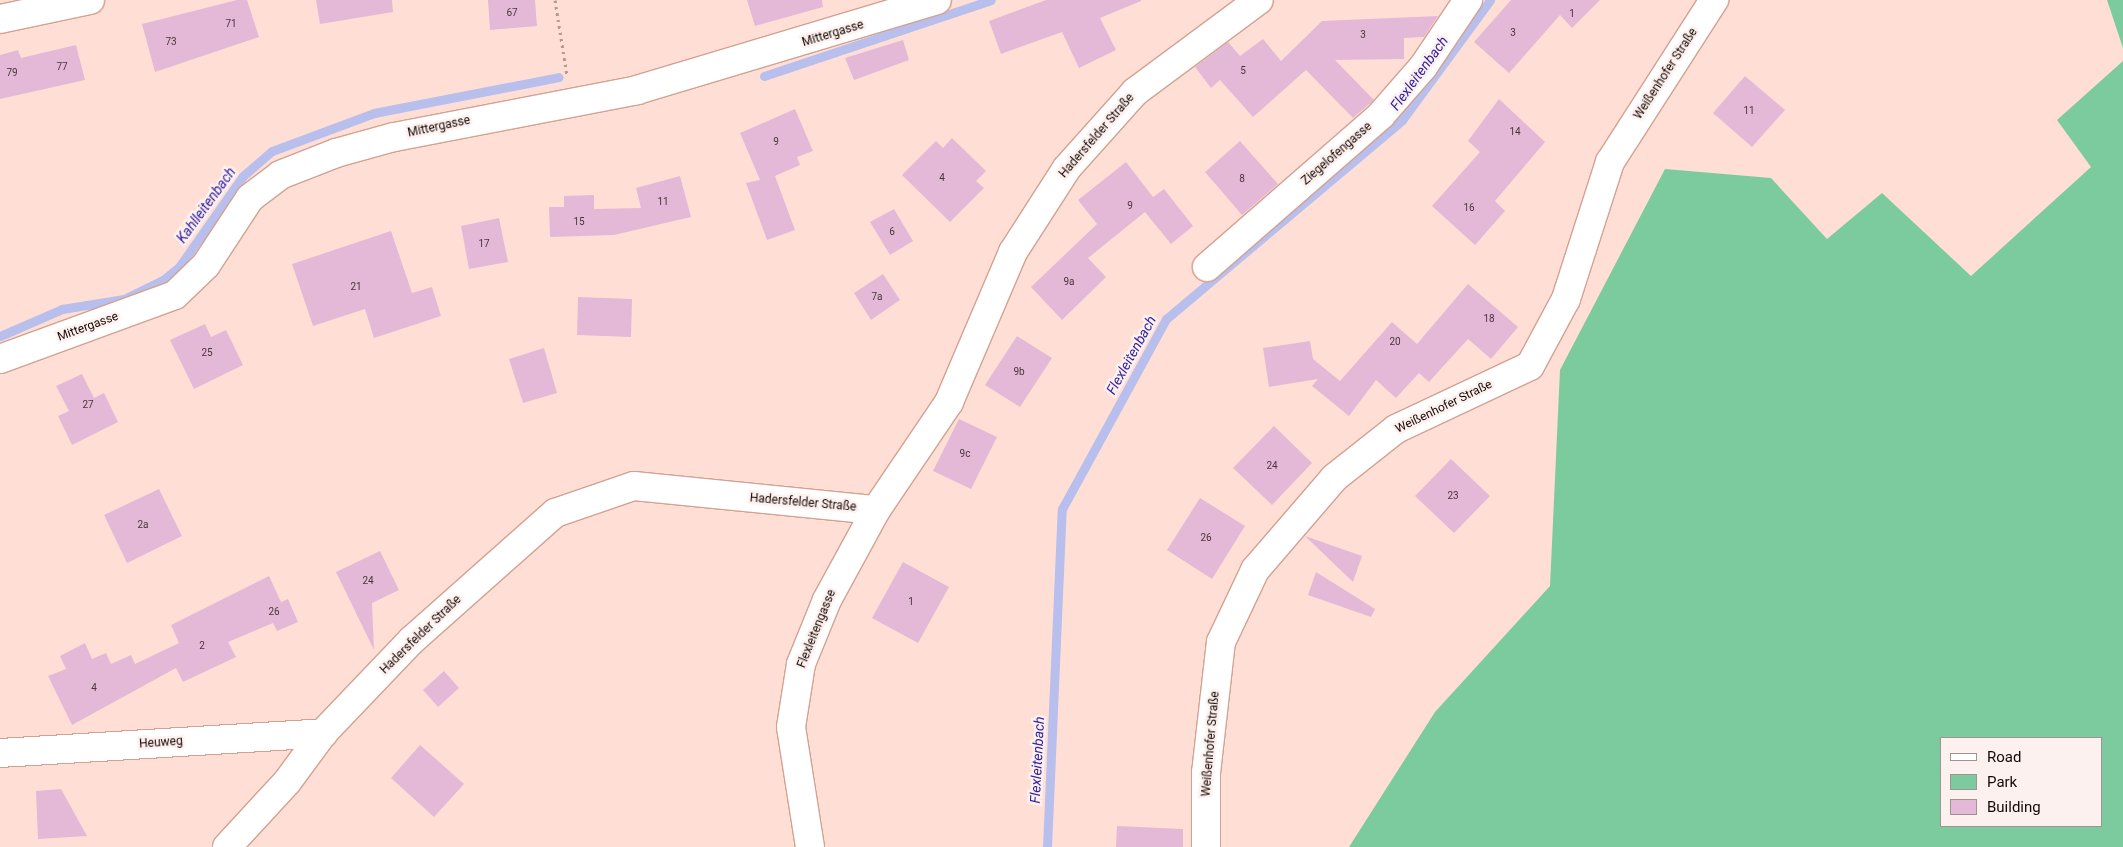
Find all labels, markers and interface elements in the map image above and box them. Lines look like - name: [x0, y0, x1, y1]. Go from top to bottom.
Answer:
- house number: 67: [506, 7, 518, 19]
- house number: 1: [1569, 8, 1575, 20]
- house number: 71: [225, 18, 237, 30]
- street label: Mittergasse: [800, 18, 866, 50]
- street label: Weißenhofer Straße: [1631, 26, 1701, 122]
- house number: 3: [1510, 27, 1516, 39]
- house number: 3: [1360, 29, 1366, 41]
- water label: Flexleitenbach: [1387, 33, 1451, 113]
- house number: 73: [165, 36, 177, 48]
- house number: 77: [56, 61, 68, 73]
- house number: 5: [1240, 65, 1246, 77]
- house number: 79: [6, 67, 18, 79]
- street label: Hadersfelder Straße: [1057, 91, 1137, 181]
- house number: 11: [1743, 105, 1755, 117]
- street label: Mittergasse: [406, 113, 472, 141]
- street label: Ziegelofengasse: [1299, 120, 1375, 188]
- house number: 14: [1509, 126, 1521, 138]
- house number: 9: [773, 136, 779, 148]
- water label: Kahlleitenbach: [173, 164, 239, 246]
- house number: 4: [939, 172, 945, 184]
- house number: 8: [1239, 173, 1245, 185]
- house number: 11: [657, 196, 669, 208]
- house number: 9: [1127, 200, 1133, 212]
- house number: 16: [1463, 202, 1475, 214]
- house number: 15: [573, 216, 585, 228]
- house number: 6: [889, 226, 895, 238]
- house number: 17: [478, 238, 490, 250]
- house number: 9a: [1063, 276, 1075, 288]
- house number: 21: [350, 281, 362, 293]
- house number: 7a: [871, 291, 883, 303]
- street label: Mittergasse: [56, 309, 120, 345]
- water label: Flexleitenbach: [1102, 313, 1160, 397]
- house number: 18: [1483, 313, 1495, 325]
- house number: 20: [1389, 336, 1401, 348]
- house number: 25: [201, 347, 213, 359]
- house number: 9b: [1013, 366, 1025, 378]
- street label: Weißenhofer Straße: [1393, 377, 1495, 437]
- house number: 27: [82, 399, 94, 411]
- house number: 9c: [960, 448, 970, 460]
- house number: 24: [1266, 460, 1278, 472]
- house number: 23: [1447, 490, 1459, 502]
- street label: Hadersfelder Straße: [749, 491, 857, 515]
- house number: 2a: [137, 519, 149, 531]
- house number: 26: [1200, 532, 1212, 544]
- house number: 24: [362, 575, 374, 587]
- street label: Flexleitengasse: [795, 588, 839, 670]
- street label: Hadersfelder Straße: [378, 593, 464, 677]
- house number: 1: [908, 596, 914, 608]
- house number: 26: [268, 606, 280, 618]
- house number: 2: [199, 640, 205, 652]
- house number: 4: [91, 682, 97, 694]
- street label: Weißenhofer Straße: [1199, 691, 1223, 797]
- water label: Flexleitenbach: [1026, 716, 1048, 804]
- street label: Heuweg: [139, 734, 183, 752]
- legend: [1940, 737, 2103, 827]
- text: Road: [1987, 748, 2021, 766]
- text: Park: [1987, 773, 2017, 791]
- text: Building: [1987, 798, 2041, 816]

